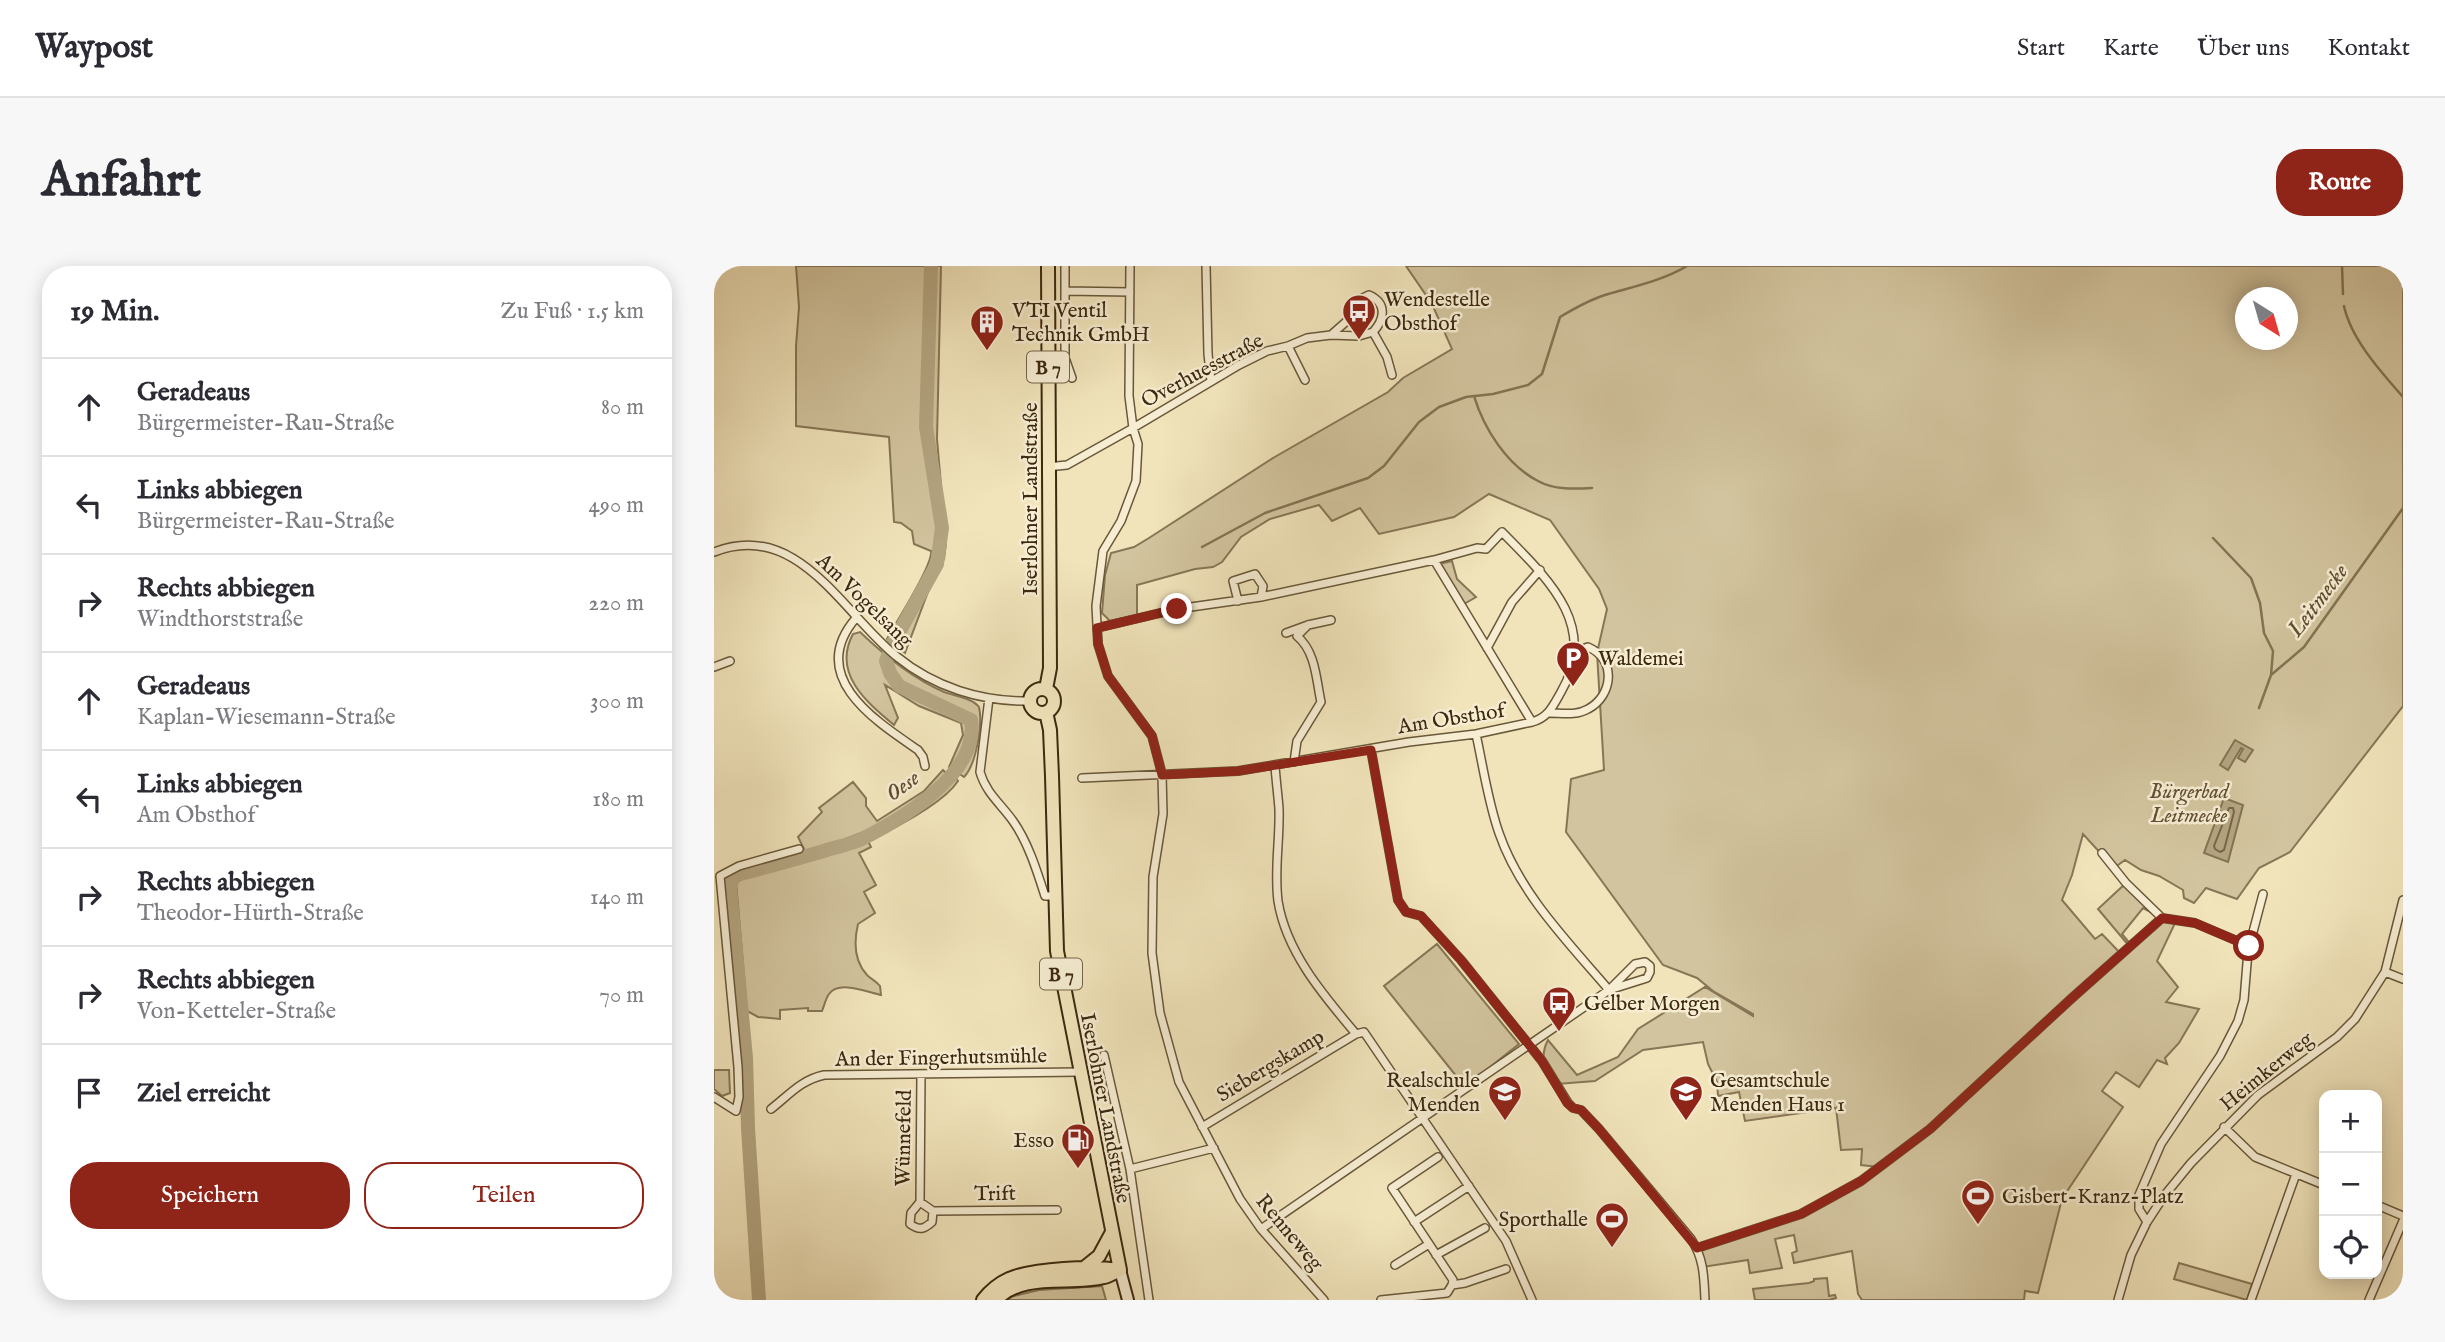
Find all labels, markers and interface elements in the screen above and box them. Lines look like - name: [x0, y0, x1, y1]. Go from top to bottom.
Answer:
- text: Waypost: [35, 27, 153, 69]
- text: Start: [2017, 33, 2065, 64]
- text: Karte: [2103, 33, 2159, 64]
- text: Über uns: [2197, 33, 2289, 64]
- text: Kontakt: [2327, 33, 2410, 64]
- button: Route: [2276, 149, 2403, 216]
- text: Anfahrt: [42, 151, 201, 213]
- place label: Wendestelle Obsthof: [1384, 287, 1490, 338]
- north arrow: [2235, 287, 2298, 350]
- bus stop icon: Wendestelle Obsthof: [1340, 292, 1378, 341]
- text: 19 Min.: [70, 293, 159, 331]
- text: Zu Fuß · 1.5 km: [501, 297, 644, 326]
- place label: VTI Ventil Technik GmbH: [1011, 298, 1150, 349]
- building icon: VTI Ventil Technik GmbH: [968, 303, 1006, 352]
- street label: Overhuesstraße: [1137, 328, 1269, 415]
- road number: B 7: [1027, 352, 1069, 382]
- text: Geradeaus: [137, 376, 250, 409]
- icon: ahead: [70, 388, 108, 426]
- text: 80 m: [601, 393, 644, 422]
- street label: Iserlohner Landstraße: [1018, 402, 1045, 596]
- text: Bürgermeister-Rau-Straße: [137, 409, 395, 438]
- text: Links abbiegen: [137, 474, 303, 507]
- icon: left: [70, 486, 108, 524]
- text: 490 m: [589, 491, 644, 520]
- text: Bürgermeister-Rau-Straße: [137, 507, 395, 536]
- street label: Am Vogelsang: [809, 547, 919, 655]
- water label: Leitmecke: [2281, 558, 2355, 644]
- text: Rechts abbiegen: [137, 572, 315, 605]
- icon: right: [70, 584, 108, 622]
- text: 220 m: [588, 589, 644, 618]
- route end: [1161, 593, 1192, 624]
- text: Windthorststraße: [137, 605, 303, 634]
- parking icon: Waldemei: [1554, 639, 1592, 688]
- place label: Waldemei: [1598, 646, 1684, 673]
- text: Geradeaus: [137, 670, 250, 703]
- icon: ahead: [70, 682, 108, 720]
- text: 300 m: [590, 687, 644, 716]
- street label: Am Obsthof: [1395, 697, 1510, 741]
- text: Kaplan-Wiesemann-Straße: [137, 703, 396, 732]
- water label: Oese: [880, 764, 926, 808]
- text: Links abbiegen: [137, 768, 303, 801]
- park label: Bürgerbad Leitmecke: [2149, 779, 2231, 830]
- icon: left: [70, 780, 108, 818]
- text: 180 m: [592, 785, 644, 814]
- text: Am Obsthof: [137, 801, 255, 830]
- text: Rechts abbiegen: [137, 866, 315, 899]
- icon: right: [70, 878, 108, 916]
- text: 140 m: [590, 883, 644, 912]
- text: Theodor-Hürth-Straße: [137, 899, 364, 928]
- route start: [2233, 930, 2264, 961]
- road number: B 7: [1040, 958, 1082, 989]
- text: Rechts abbiegen: [137, 964, 315, 997]
- icon: right: [70, 976, 108, 1014]
- text: 70 m: [599, 981, 644, 1010]
- bus stop icon: Gelber Morgen: [1540, 984, 1578, 1033]
- place label: Gelber Morgen: [1584, 991, 1720, 1018]
- text: Von-Ketteler-Straße: [137, 997, 336, 1026]
- street label: Iserlohner Landstraße: [1073, 1011, 1136, 1206]
- street label: Siebergskamp: [1212, 1024, 1330, 1109]
- street label: Heimkerweg: [2215, 1026, 2320, 1118]
- street label: An der Fingerhutsmühle: [834, 1043, 1048, 1074]
- place label: Realschule Menden: [1386, 1068, 1480, 1119]
- place label: Gesamtschule Menden Haus 1: [1710, 1068, 1845, 1119]
- school or university icon: Realschule Menden: [1486, 1073, 1524, 1122]
- school or university icon: Gesamtschule Menden Haus 1: [1667, 1073, 1705, 1122]
- icon: arrive: [70, 1074, 108, 1112]
- text: Ziel erreicht: [137, 1077, 270, 1110]
- street label: Wünnefeld: [890, 1089, 919, 1187]
- map controls: [2319, 1090, 2382, 1279]
- button: +: [2319, 1090, 2382, 1153]
- fuel station icon: Esso: [1059, 1121, 1097, 1170]
- place label: Esso: [1013, 1128, 1054, 1155]
- button: −: [2319, 1153, 2382, 1216]
- button: Speichern: [70, 1162, 350, 1229]
- button: Teilen: [364, 1162, 644, 1229]
- sports icon: Gisbert-Kranz-Platz: [1959, 1177, 1997, 1226]
- street label: Trift: [974, 1181, 1016, 1208]
- place label: Gisbert-Kranz-Platz: [2002, 1184, 2184, 1211]
- street label: Renneweg: [1249, 1189, 1329, 1277]
- sports icon: Sporthalle: [1593, 1200, 1631, 1249]
- place label: Sporthalle: [1498, 1207, 1588, 1234]
- button: locate: [2319, 1216, 2382, 1279]

